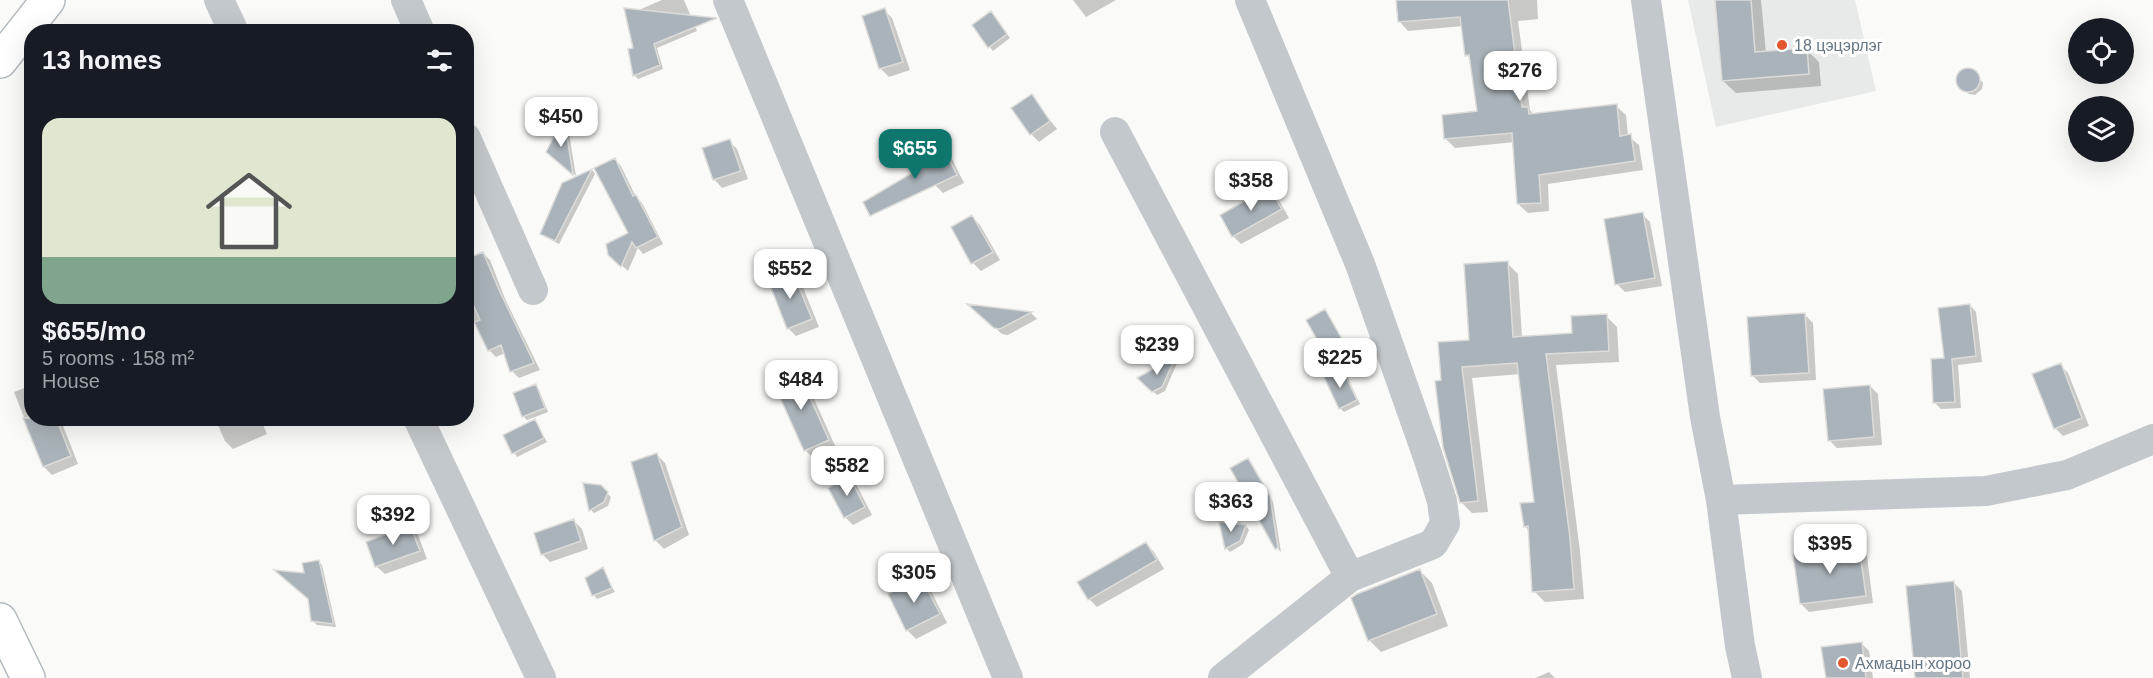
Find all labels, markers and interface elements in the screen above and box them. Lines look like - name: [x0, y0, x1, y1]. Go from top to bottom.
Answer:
- map controls: [2068, 18, 2134, 162]
- button: locate: [2068, 18, 2134, 84]
- place label: 18 цэцэрлэг: [1794, 37, 1883, 54]
- marker: 18 цэцэрлэг: [1775, 38, 1789, 52]
- icon: filters: [423, 44, 456, 77]
- text: 13 homes: [42, 45, 162, 75]
- pin: $276: [1484, 51, 1556, 102]
- text: $276: [1498, 59, 1542, 81]
- button: layers: [2068, 96, 2134, 162]
- pin: $450: [525, 97, 597, 148]
- text: $450: [539, 105, 583, 127]
- pin: $655: [879, 129, 951, 180]
- text: $655: [893, 137, 937, 159]
- icon: home: [195, 157, 303, 265]
- pin: $358: [1215, 161, 1287, 212]
- text: $358: [1229, 169, 1273, 191]
- pin: $552: [754, 249, 826, 300]
- text: $552: [768, 257, 812, 279]
- text: $655/mo: [42, 316, 146, 346]
- pin: $239: [1121, 325, 1193, 376]
- text: $239: [1135, 333, 1179, 355]
- pin: $225: [1304, 338, 1376, 389]
- text: $225: [1318, 346, 1362, 368]
- text: 5 rooms · 158 m²: [42, 347, 194, 369]
- pin: $484: [765, 360, 837, 411]
- text: $484: [779, 368, 823, 390]
- text: House: [42, 370, 100, 392]
- pin: $582: [811, 446, 883, 497]
- text: $582: [825, 454, 869, 476]
- pin: $363: [1195, 482, 1267, 533]
- text: $363: [1209, 490, 1253, 512]
- pin: $392: [357, 495, 429, 546]
- text: $392: [371, 503, 415, 525]
- pin: $395: [1794, 524, 1866, 575]
- text: $395: [1808, 532, 1852, 554]
- pin: $305: [878, 553, 950, 604]
- text: $305: [892, 561, 936, 583]
- place label: Ахмадын хороо: [1855, 655, 1971, 672]
- marker: Ахмадын хороо: [1836, 656, 1850, 670]

